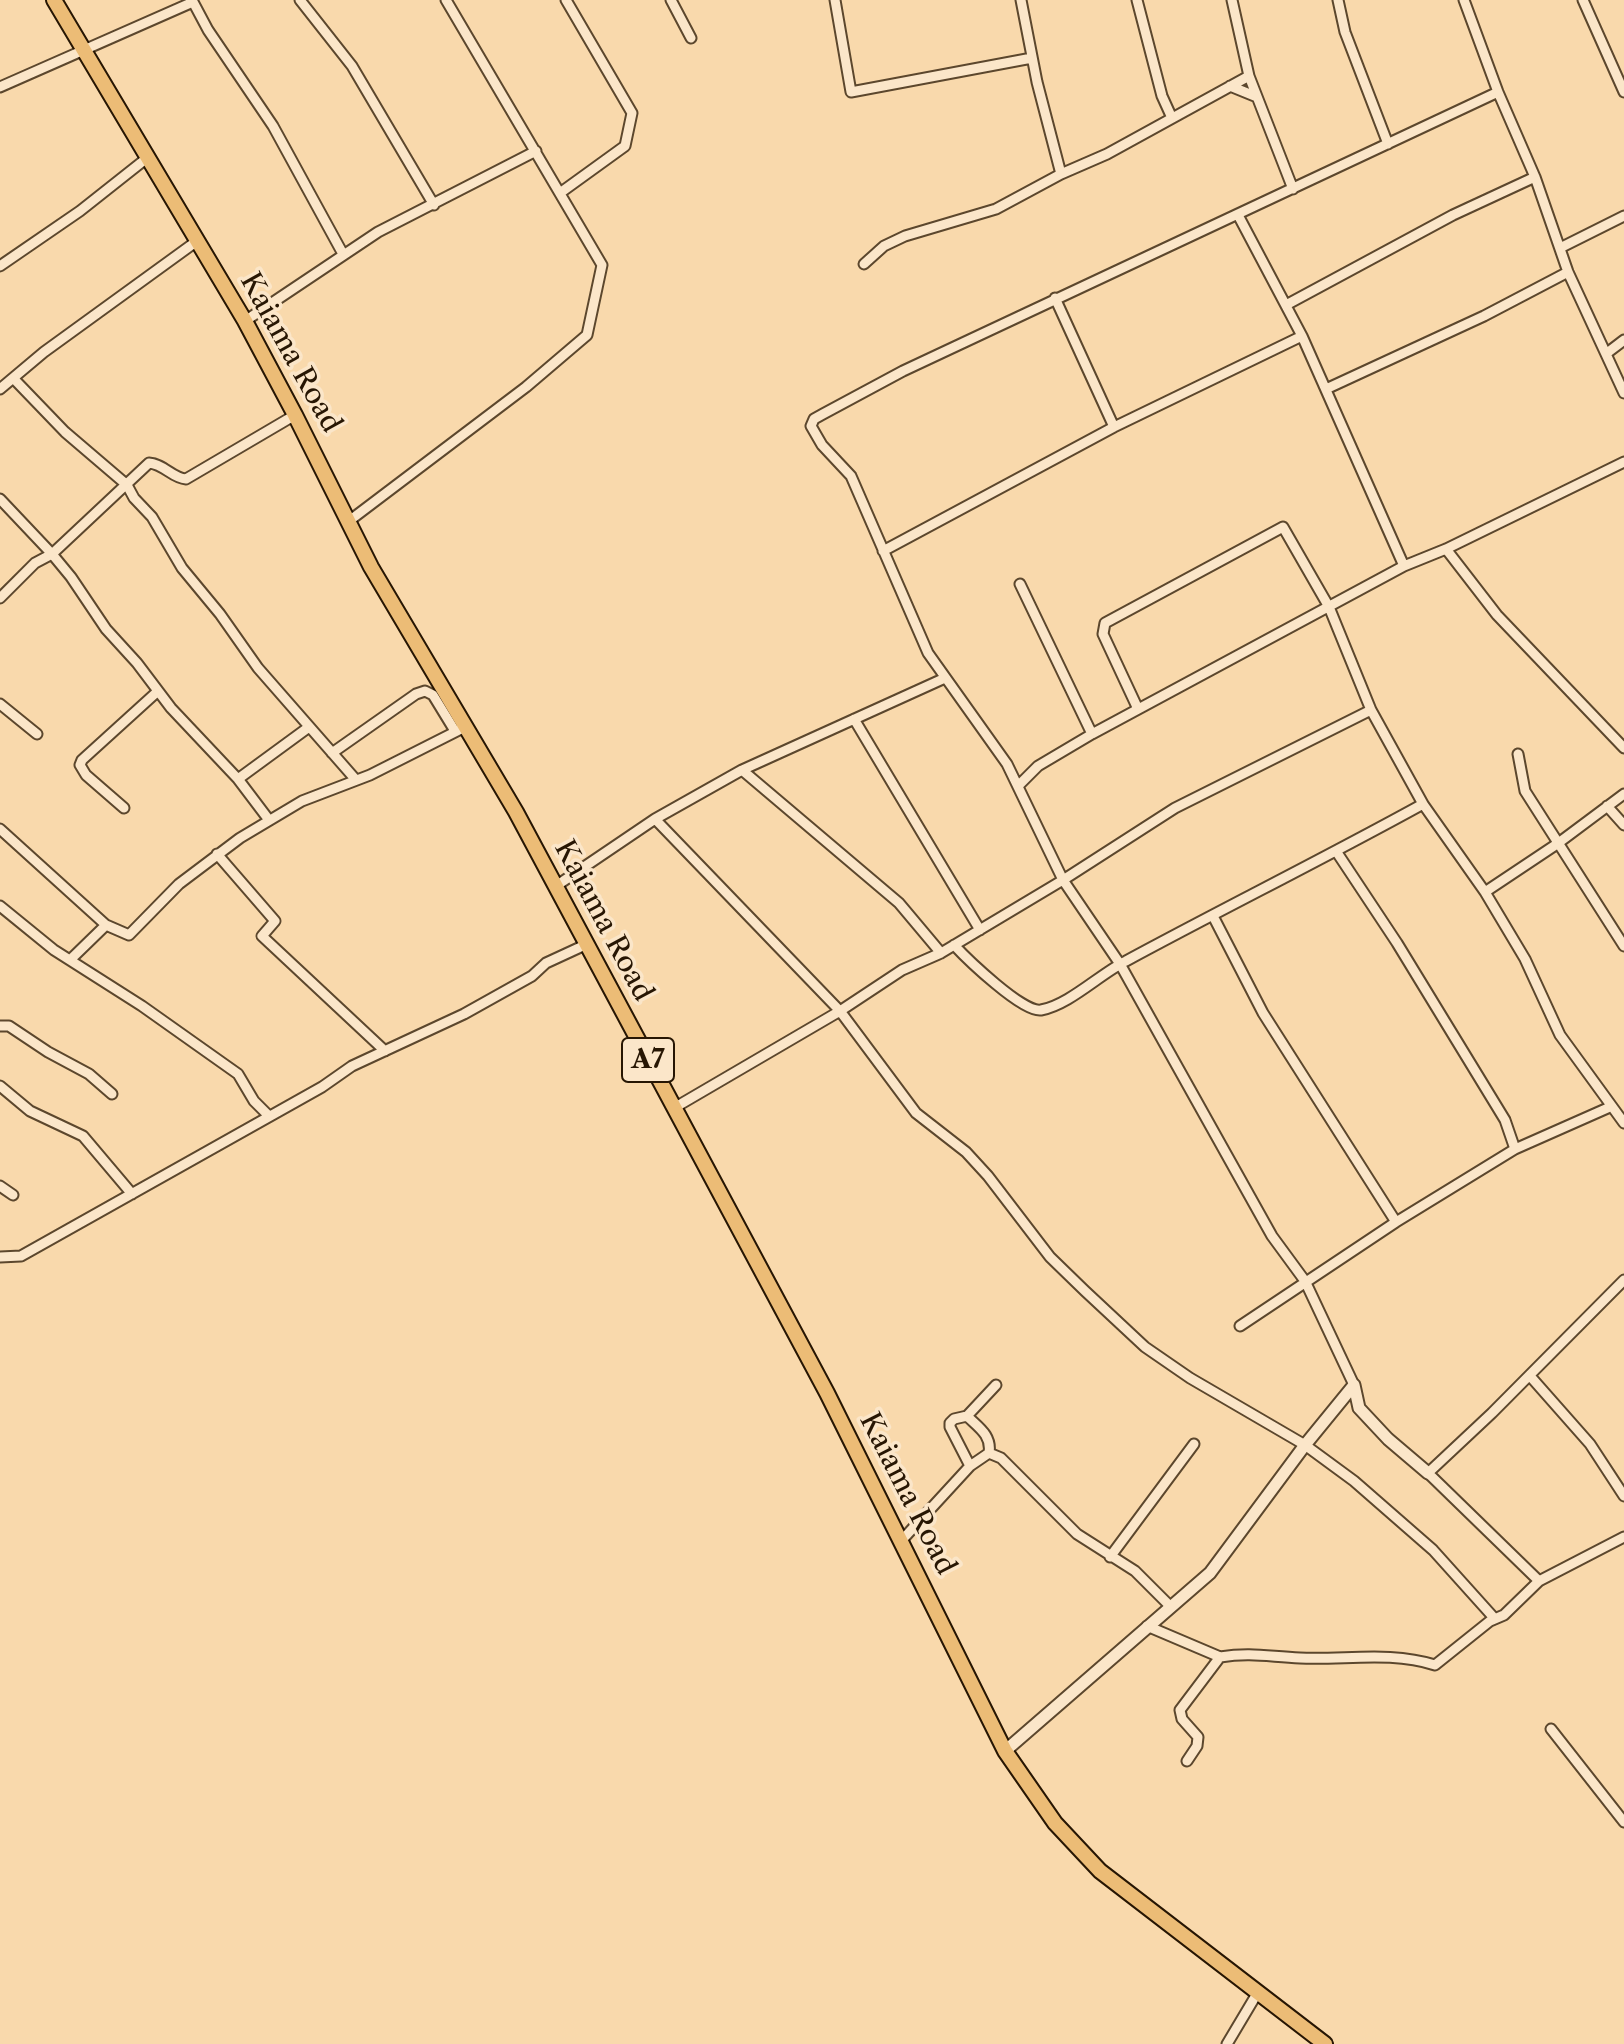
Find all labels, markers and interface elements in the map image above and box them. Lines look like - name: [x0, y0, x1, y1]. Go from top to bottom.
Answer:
- street label: Kaiama Road: [232, 267, 348, 439]
- street label: Kaiama Road: [547, 835, 659, 1007]
- road number: A7: [622, 1038, 674, 1082]
- street label: Kaiama Road: [852, 1407, 962, 1581]

